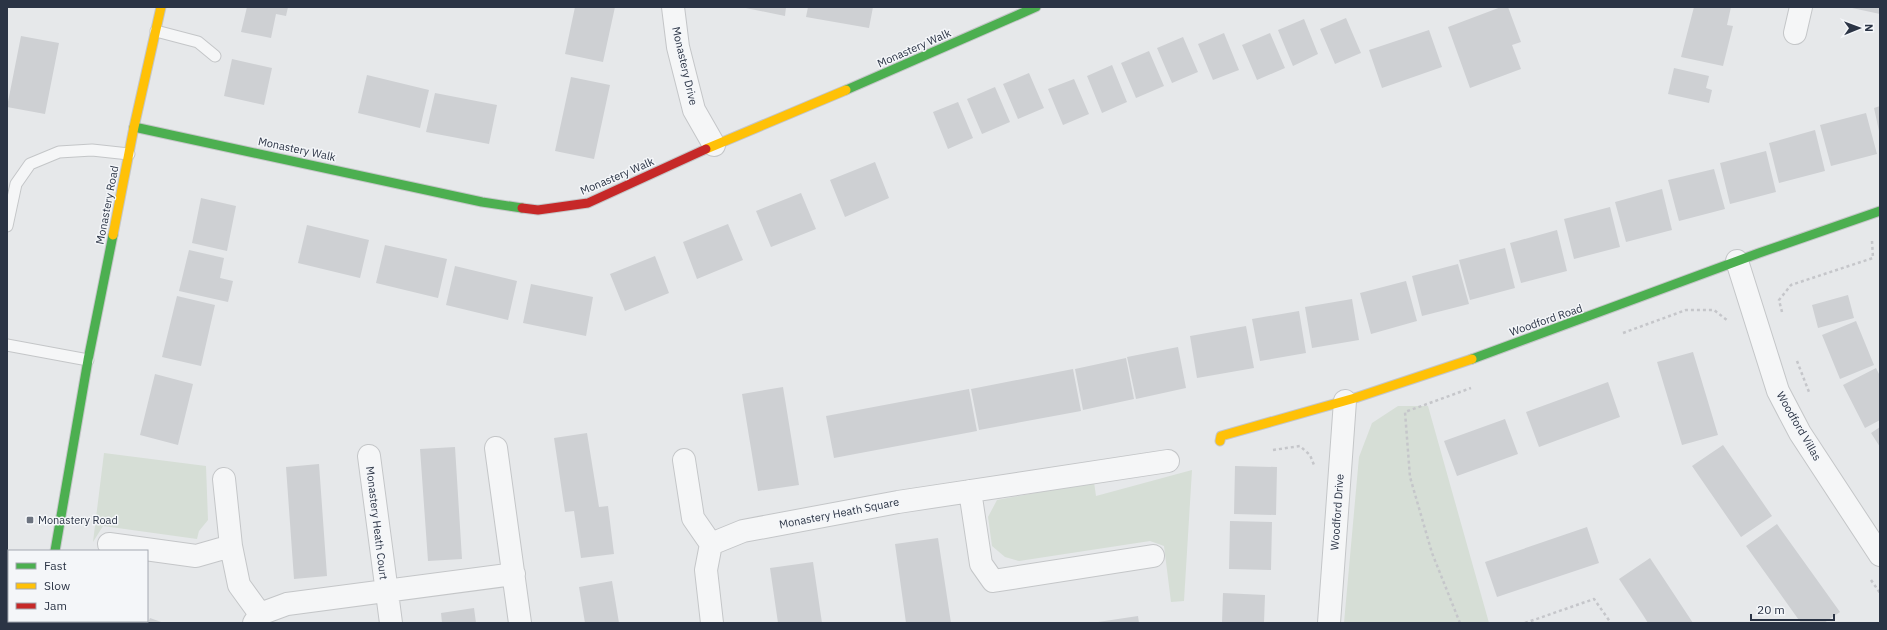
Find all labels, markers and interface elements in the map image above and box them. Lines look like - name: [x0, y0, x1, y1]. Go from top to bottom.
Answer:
- north arrow: [1839, 8, 1879, 48]
- text: N: [1862, 24, 1876, 32]
- street label: Monastery Drive: [669, 25, 701, 107]
- street label: Monastery Walk: [875, 25, 953, 70]
- street label: Monastery Walk: [257, 134, 337, 164]
- street label: Monastery Walk: [578, 154, 656, 198]
- street label: Monastery Road: [93, 164, 121, 246]
- street label: Woodford Road: [1508, 301, 1584, 339]
- street label: Woodford Villas: [1774, 389, 1824, 463]
- street label: Monastery Heath Court: [363, 465, 391, 581]
- street label: Woodford Drive: [1327, 473, 1347, 551]
- street label: Monastery Heath Square: [778, 494, 900, 532]
- place label: Monastery Road: [38, 513, 118, 527]
- marker: Monastery Road: [25, 515, 35, 525]
- legend: [8, 550, 148, 622]
- text: Fast: [44, 558, 67, 573]
- text: Slow: [44, 578, 70, 593]
- scale bar: [1751, 596, 1834, 622]
- text: Jam: [44, 598, 67, 613]
- text: 20 m: [1757, 602, 1785, 617]

